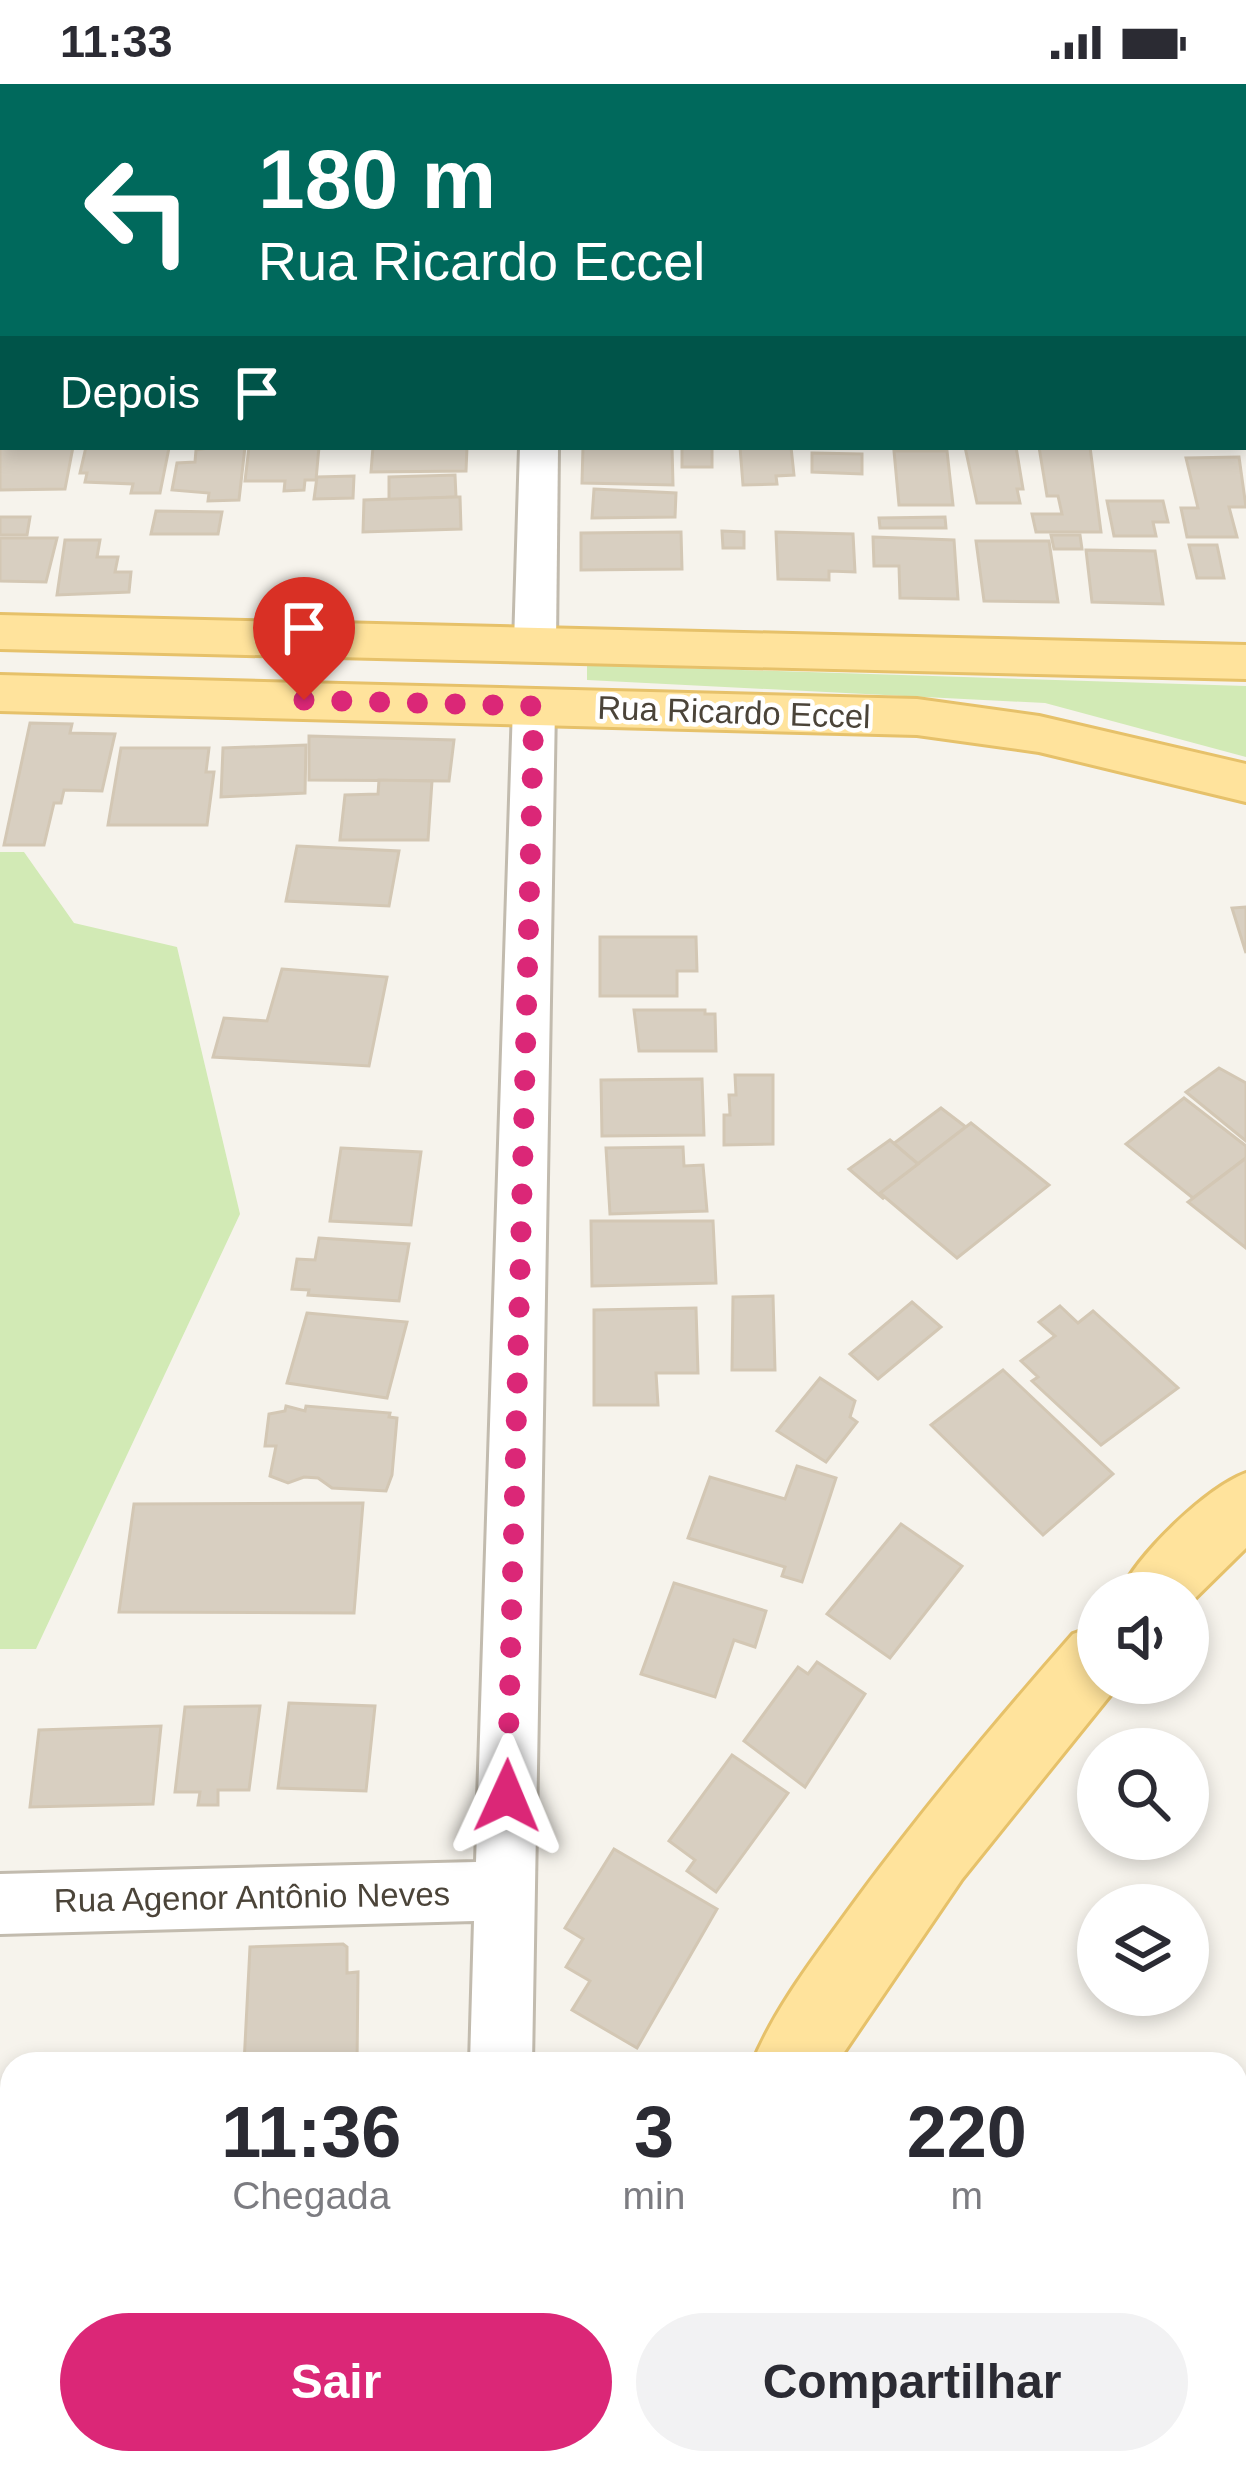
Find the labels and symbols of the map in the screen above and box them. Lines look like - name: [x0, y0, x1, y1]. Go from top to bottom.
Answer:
- pin: [253, 577, 355, 700]
- street label: Rua Ricardo Eccel: [597, 689, 871, 735]
- position arrow: [444, 1733, 570, 1859]
- street label: Rua Agenor Antônio Neves: [54, 1875, 450, 1919]

